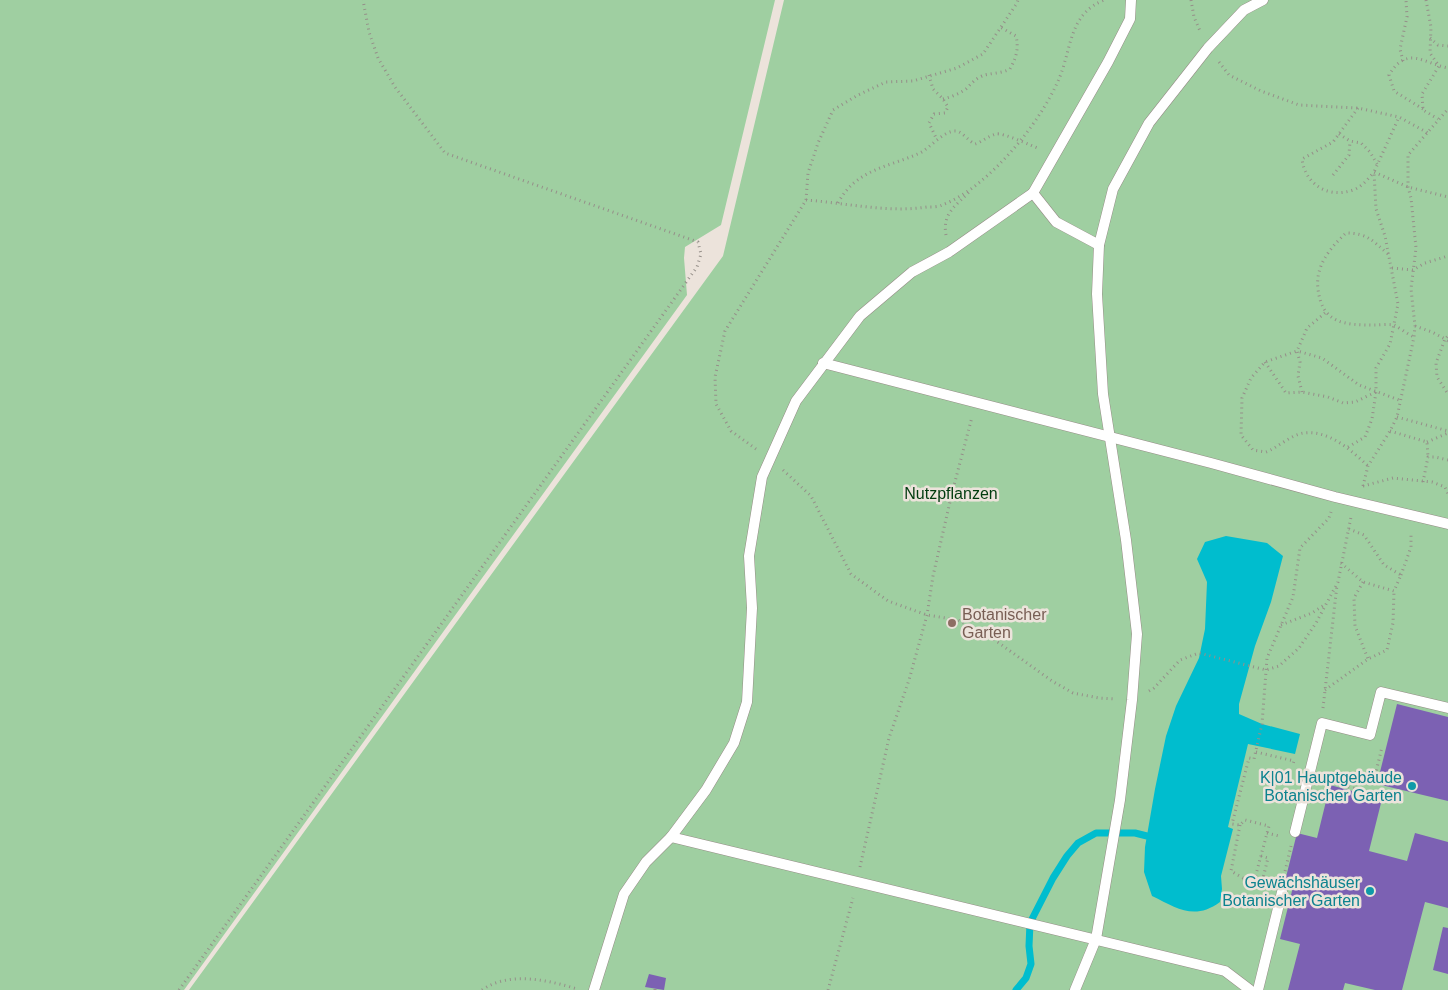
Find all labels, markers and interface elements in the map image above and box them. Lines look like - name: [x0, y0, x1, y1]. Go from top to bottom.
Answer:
- park label: Nutzpflanzen: [904, 485, 998, 502]
- place label: Botanischer Garten: [962, 606, 1047, 641]
- marker: Botanischer Garten: [946, 617, 958, 629]
- place label: K|01 Hauptgebäude Botanischer Garten: [1260, 769, 1402, 804]
- marker: K|01 Hauptgebäude Botanischer Garten: [1406, 780, 1418, 792]
- place label: Gewächshäuser Botanischer Garten: [1222, 874, 1361, 909]
- marker: Gewächshäuser Botanischer Garten: [1364, 885, 1376, 897]

